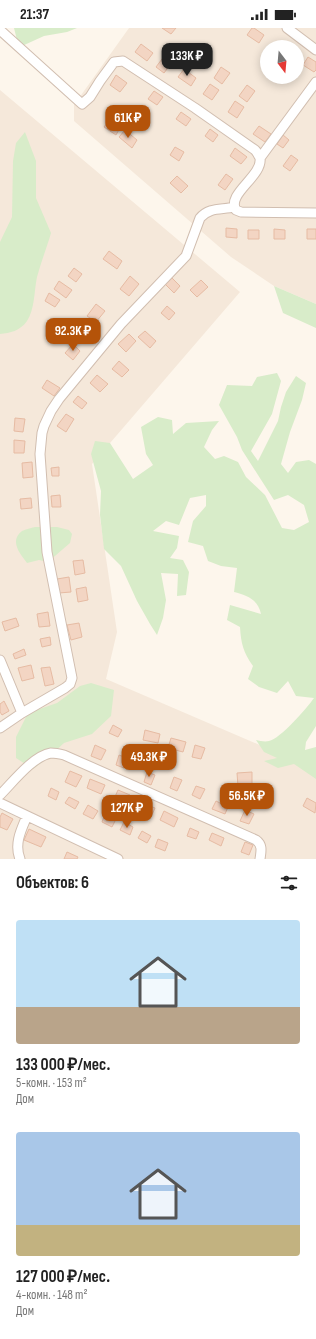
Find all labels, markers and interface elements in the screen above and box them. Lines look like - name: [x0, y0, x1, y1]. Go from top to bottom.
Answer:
- text: 21:37: [20, 5, 49, 24]
- north arrow: [260, 40, 304, 84]
- map controls: [260, 40, 304, 84]
- pin: 133K ₽: [154, 43, 220, 77]
- text: 133K ₽: [171, 48, 203, 64]
- pin: 61K ₽: [100, 105, 156, 139]
- text: 61K ₽: [114, 110, 142, 126]
- pin: 92.3K ₽: [36, 318, 110, 352]
- text: 92.3K ₽: [55, 323, 91, 339]
- pin: 49.3K ₽: [112, 744, 186, 778]
- text: 49.3K ₽: [131, 749, 167, 765]
- pin: 56.5K ₽: [210, 783, 284, 817]
- text: 56.5K ₽: [229, 788, 265, 804]
- pin: 127K ₽: [94, 795, 160, 829]
- text: 127K ₽: [111, 800, 143, 816]
- icon: filters: [278, 872, 300, 894]
- text: Объектов: 6: [16, 873, 89, 893]
- icon: home: [122, 946, 194, 1018]
- text: 133 000 ₽/мес.: [16, 1055, 110, 1075]
- text: 5-комн. · 153 m²: [16, 1075, 87, 1091]
- text: Дом: [16, 1091, 34, 1107]
- icon: home: [122, 1158, 194, 1230]
- text: 127 000 ₽/мес.: [16, 1267, 110, 1287]
- text: 4-комн. · 148 m²: [16, 1287, 88, 1303]
- text: Дом: [16, 1303, 34, 1319]

